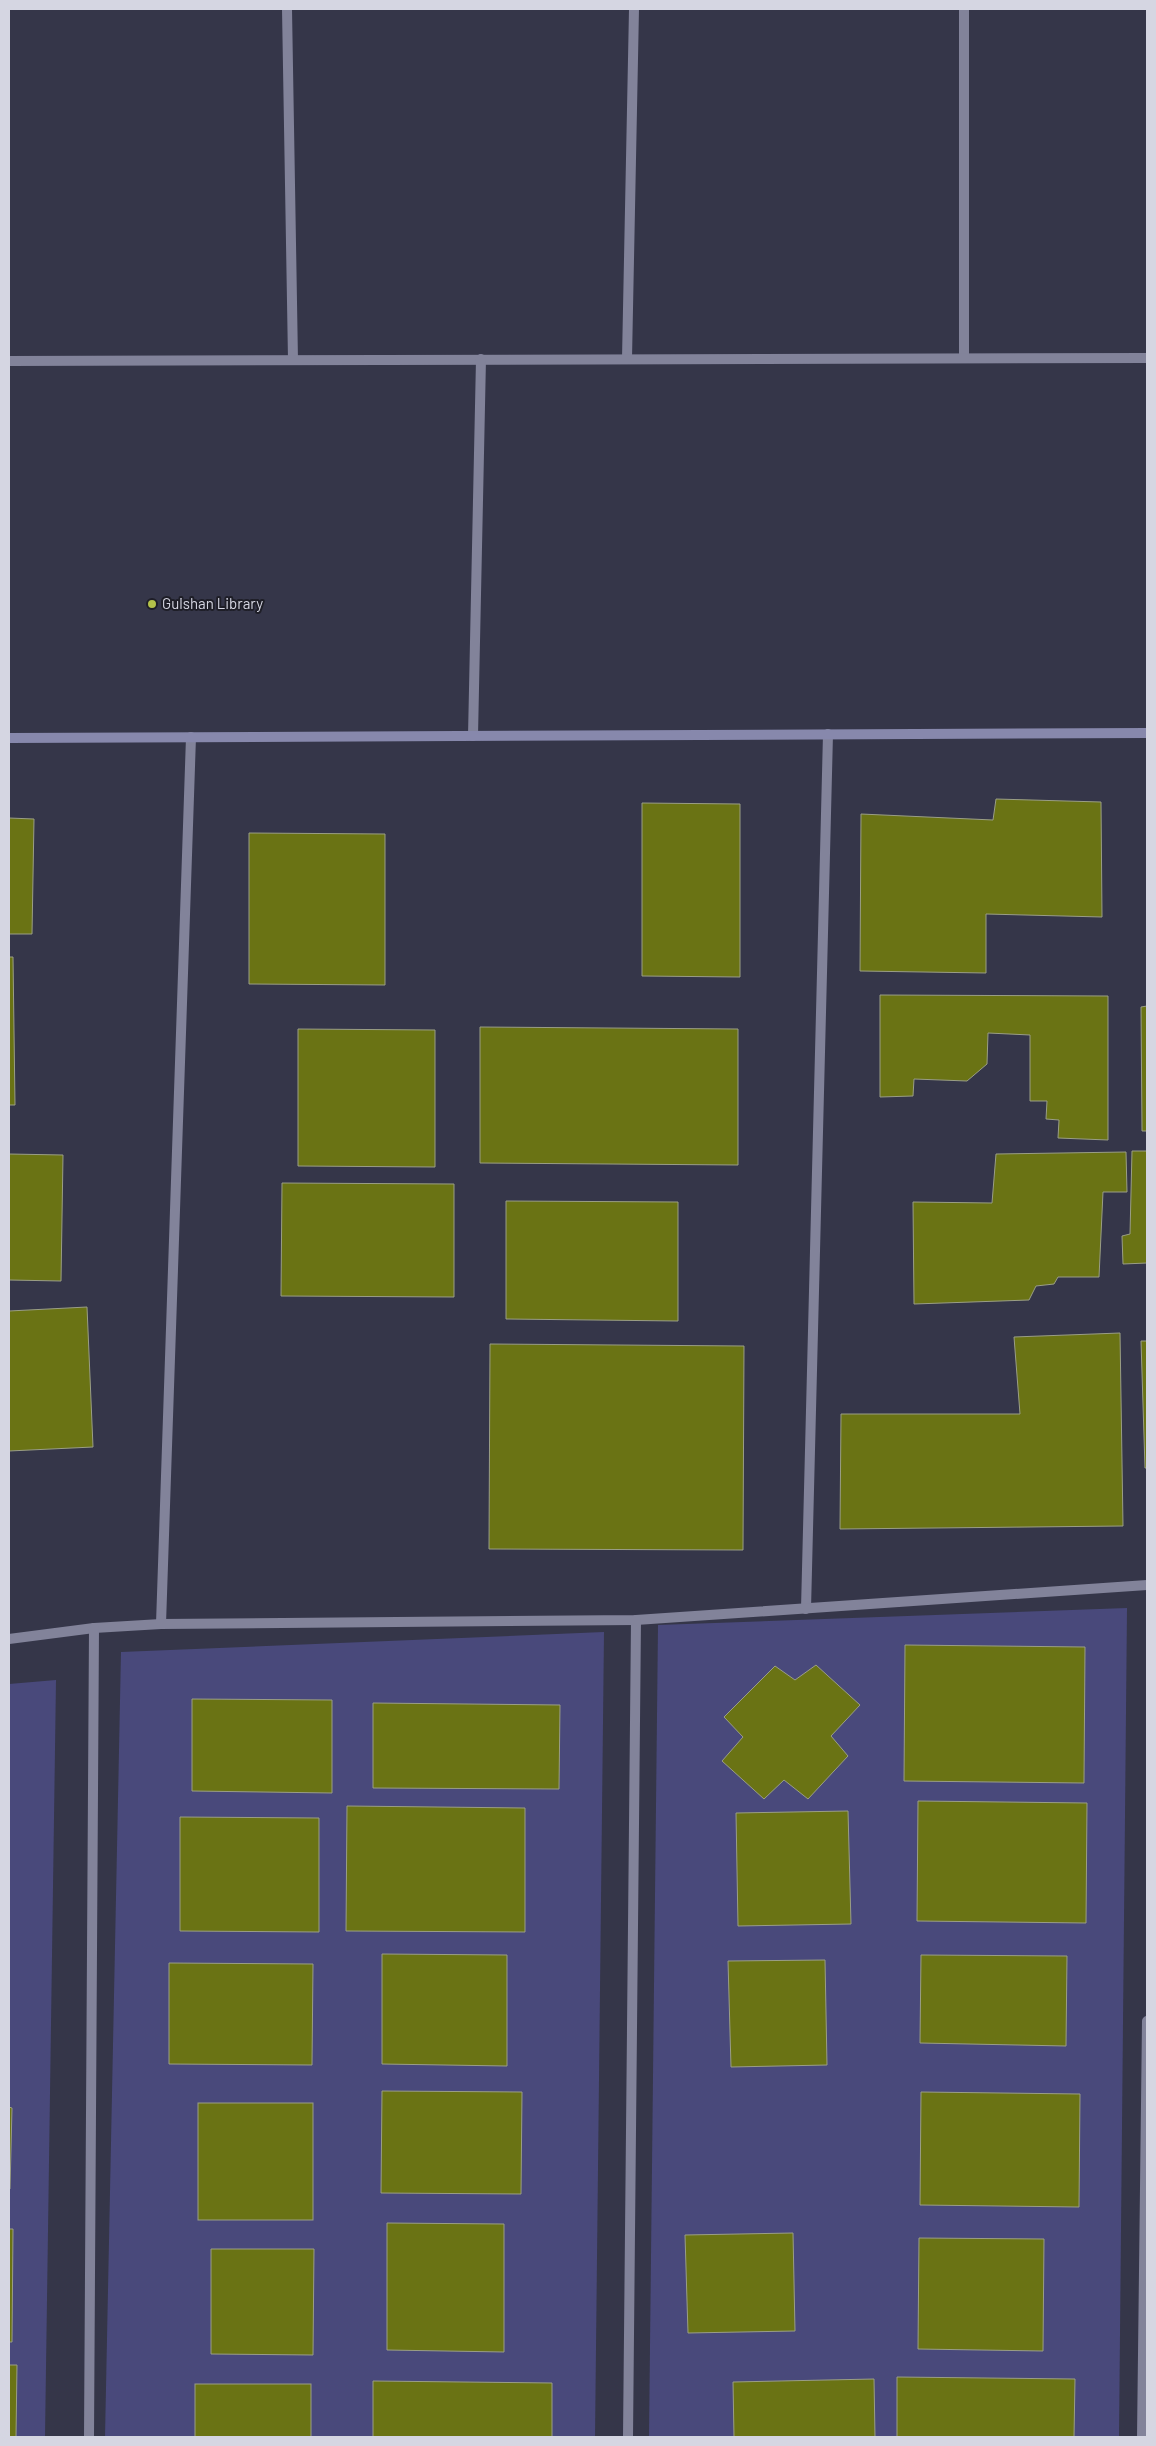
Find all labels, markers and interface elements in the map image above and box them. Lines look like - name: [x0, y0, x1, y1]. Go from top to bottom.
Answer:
- place label: Gulshan Library: [162, 594, 263, 612]
- marker: Gulshan Library: [146, 598, 158, 610]

